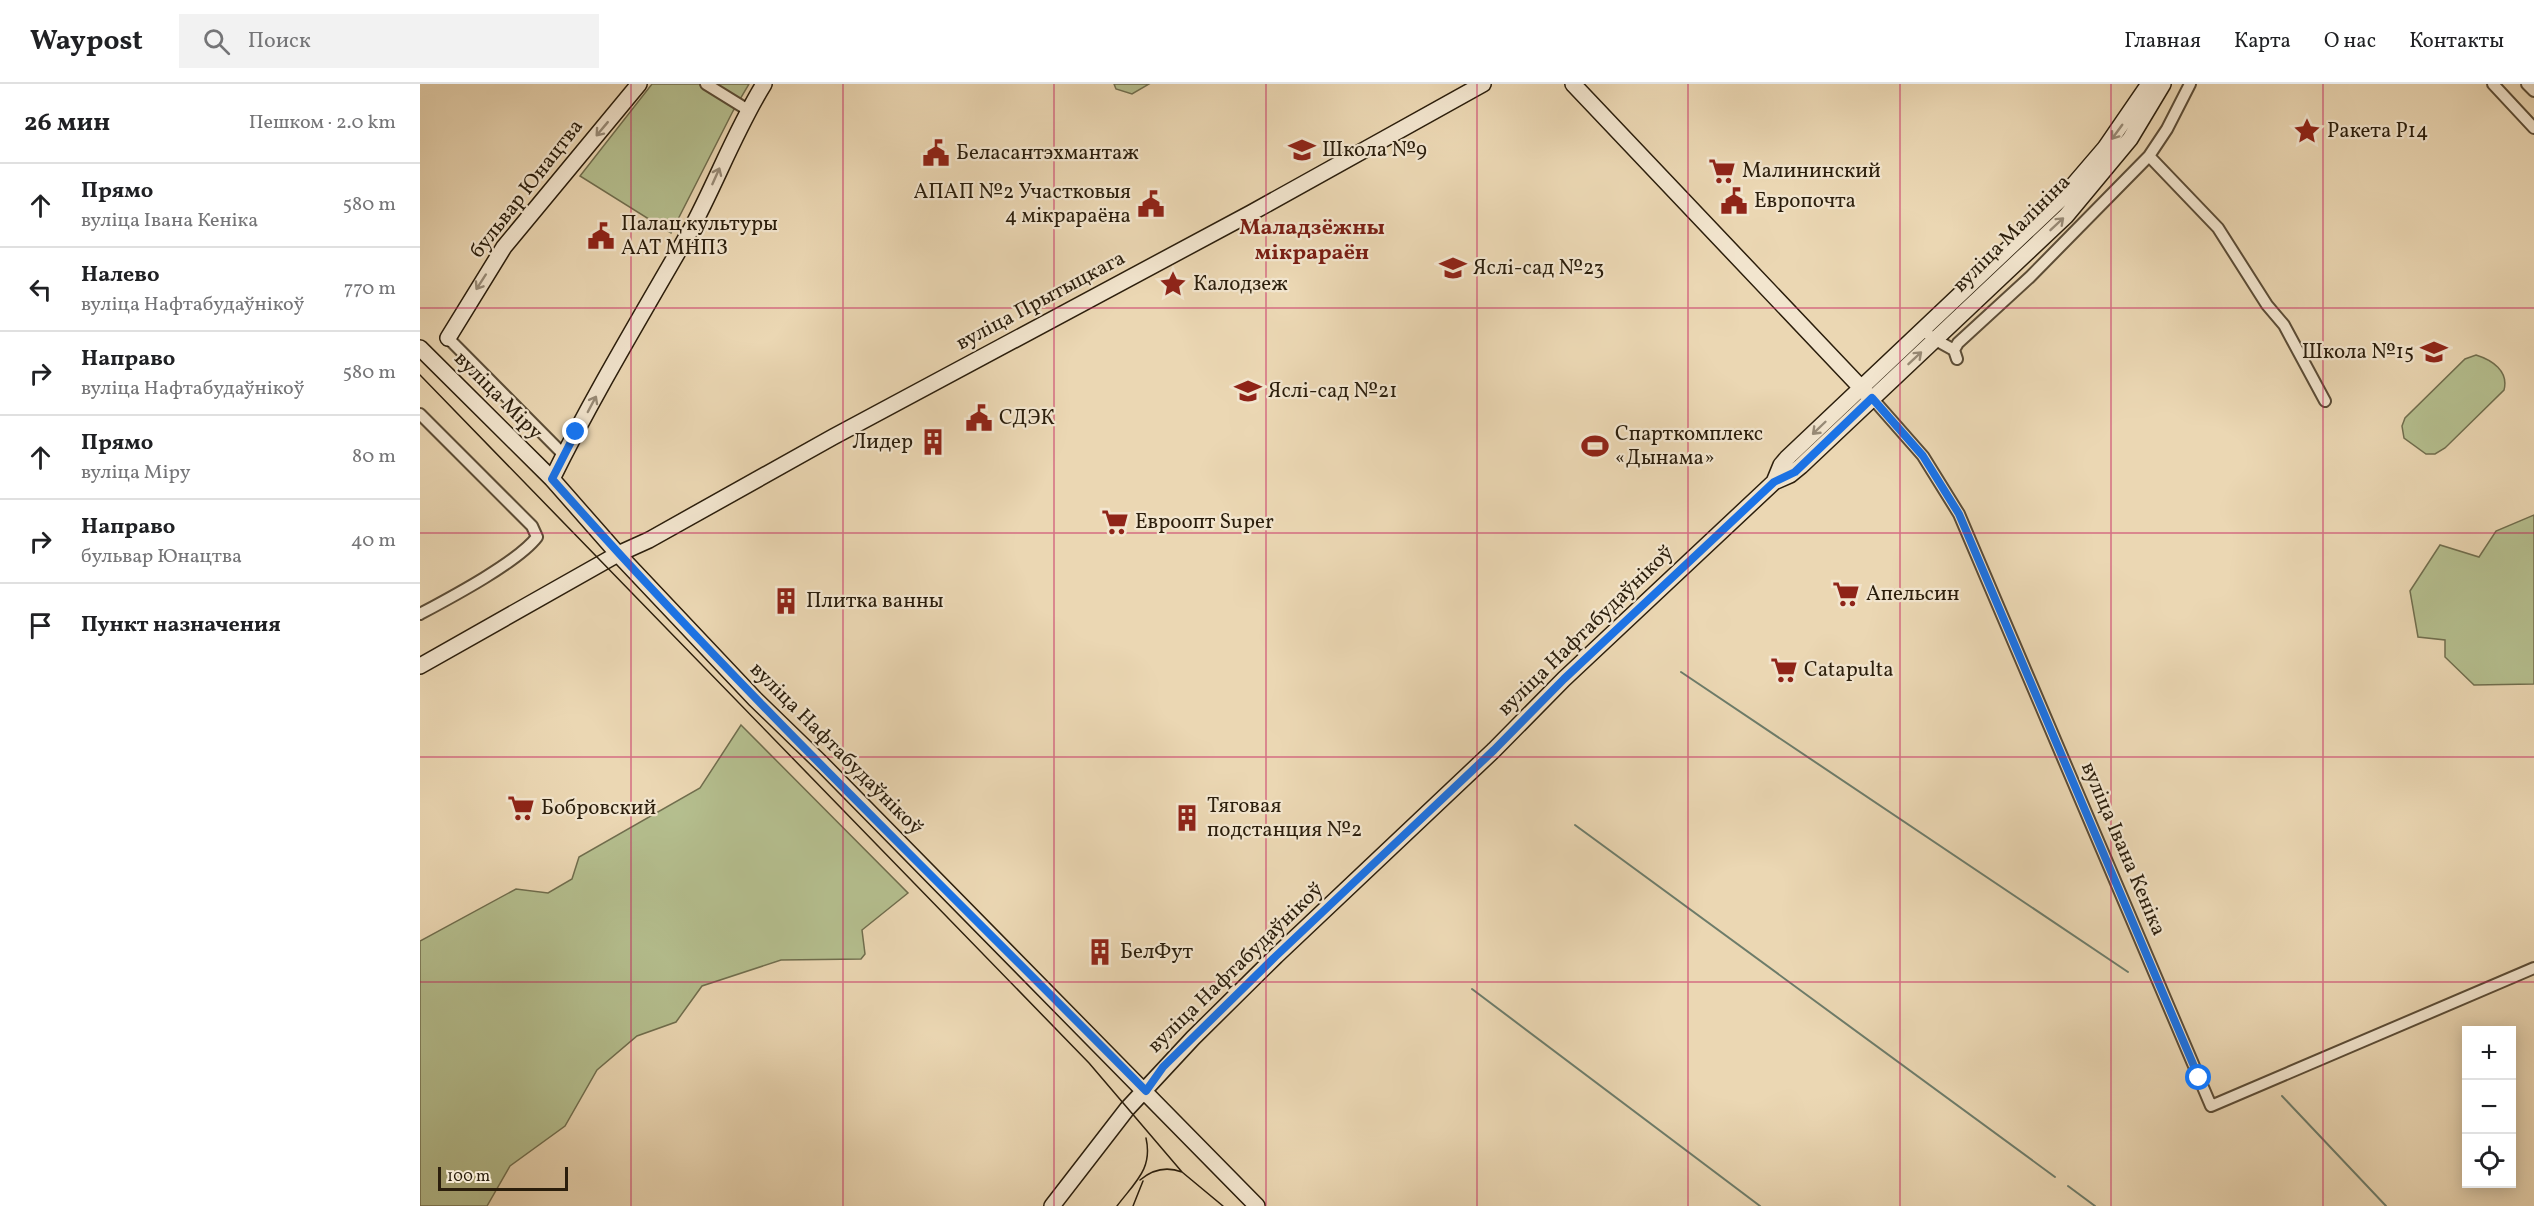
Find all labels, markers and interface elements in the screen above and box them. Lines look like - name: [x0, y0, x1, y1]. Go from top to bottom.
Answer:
- search box: [179, 14, 599, 68]
- text: Waypost: [30, 22, 143, 61]
- icon: search: [200, 25, 233, 58]
- text: Поиск: [248, 26, 311, 57]
- text: Главная: [2124, 27, 2201, 56]
- text: Карта: [2234, 27, 2291, 56]
- text: О нас: [2324, 27, 2376, 56]
- text: Контакты: [2409, 27, 2504, 56]
- text: 26 мин: [24, 105, 110, 141]
- text: Пешком · 2.0 km: [249, 109, 396, 137]
- street label: бульвар Юнацтва: [464, 113, 590, 265]
- place icon: Ракета Р14: [2292, 116, 2322, 146]
- place label: Ракета Р14: [2327, 117, 2428, 146]
- one-way arrow: [595, 121, 608, 137]
- one-way arrow: [2110, 124, 2123, 140]
- school or university icon: Школа №9: [1287, 135, 1317, 165]
- place label: Школа №9: [1322, 136, 1427, 165]
- public building icon: Беласантэхмантаж: [921, 138, 951, 168]
- place label: Беласантэхмантаж: [956, 139, 1139, 168]
- supermarket icon: Малининский: [1707, 156, 1737, 186]
- place label: Малининский: [1742, 157, 1881, 186]
- one-way arrow: [711, 168, 723, 186]
- street label: вуліца Малініна: [1947, 169, 2077, 299]
- text: Прямо: [81, 176, 153, 207]
- place label: АПАП №2 Участковыя 4 мікрараёна: [914, 178, 1131, 231]
- public building icon: Европочта: [1719, 186, 1749, 216]
- place label: Европочта: [1754, 187, 1856, 216]
- icon: ahead: [24, 189, 57, 222]
- public building icon: АПАП №2 Участковыя 4 мікрараёна: [1136, 189, 1166, 219]
- text: 580 m: [343, 191, 396, 219]
- text: вуліца Івана Кеніка: [81, 207, 258, 235]
- place label: Палац культуры ААТ МНПЗ: [621, 210, 778, 263]
- district label: Маладзёжны мікрараён: [1239, 213, 1385, 269]
- one-way arrow: [2049, 217, 2064, 232]
- public building icon: Палац культуры ААТ МНПЗ: [586, 221, 616, 251]
- street label: вуліца Прытыцкага: [951, 244, 1131, 358]
- school or university icon: Яслі-сад №23: [1438, 253, 1468, 283]
- place label: Яслі-сад №23: [1473, 254, 1604, 283]
- text: Налево: [81, 260, 160, 291]
- place icon: Калодзеж: [1158, 269, 1188, 299]
- place label: Калодзеж: [1193, 270, 1288, 299]
- icon: left: [24, 273, 57, 306]
- one-way arrow: [475, 273, 487, 290]
- text: 770 m: [344, 275, 396, 303]
- text: вуліца Нафтабудаўнікоў: [81, 291, 304, 319]
- school or university icon: Школа №15: [2419, 337, 2449, 367]
- place label: Школа №15: [2302, 338, 2414, 367]
- text: Направо: [81, 344, 175, 375]
- street label: вуліца Міру: [447, 345, 549, 447]
- one-way arrow: [1907, 351, 1922, 365]
- icon: right: [24, 357, 57, 390]
- text: 580 m: [343, 359, 396, 387]
- text: вуліца Нафтабудаўнікоў: [81, 375, 304, 403]
- school or university icon: Яслі-сад №21: [1233, 376, 1263, 406]
- place label: Яслі-сад №21: [1268, 377, 1397, 406]
- one-way arrow: [586, 396, 598, 413]
- public building icon: СДЭК: [964, 403, 994, 433]
- place label: СДЭК: [999, 404, 1055, 433]
- route end: [562, 418, 588, 444]
- place label: Спарткомплекс «Дынама»: [1615, 420, 1763, 473]
- one-way arrow: [1812, 421, 1827, 435]
- building icon: Лидер: [918, 427, 948, 457]
- text: Прямо: [81, 428, 153, 459]
- place label: Лидер: [852, 428, 913, 457]
- sports icon: Спарткомплекс «Дынама»: [1580, 431, 1610, 461]
- icon: ahead: [24, 441, 57, 474]
- text: 80 m: [352, 443, 396, 471]
- text: вуліца Міру: [81, 459, 191, 487]
- supermarket icon: Евроопт Super: [1100, 507, 1130, 537]
- place label: Евроопт Super: [1135, 508, 1274, 537]
- text: Направо: [81, 512, 175, 543]
- icon: right: [24, 525, 57, 558]
- text: 40 m: [351, 527, 396, 555]
- street label: вуліца Нафтабудаўнікоў: [1492, 539, 1681, 723]
- text: бульвар Юнацтва: [81, 543, 242, 571]
- supermarket icon: Апельсин: [1831, 579, 1861, 609]
- place label: Апельсин: [1866, 580, 1960, 609]
- building icon: Плитка ванны: [771, 586, 801, 616]
- place label: Плитка ванны: [806, 587, 944, 616]
- icon: arrive: [24, 609, 57, 642]
- text: Пункт назначения: [81, 610, 281, 641]
- supermarket icon: Catapulta: [1769, 655, 1799, 685]
- street label: вуліца Нафтабудаўнікоў: [743, 656, 930, 843]
- place label: Catapulta: [1804, 656, 1894, 685]
- street label: вуліца Івана Кеніка: [2073, 758, 2173, 940]
- place label: Тяговая подстанция №2: [1207, 792, 1362, 845]
- supermarket icon: Бобровский: [506, 793, 536, 823]
- place label: Бобровский: [541, 794, 656, 823]
- building icon: Тяговая подстанция №2: [1172, 803, 1202, 833]
- street label: вуліца Нафтабудаўнікоў: [1142, 876, 1331, 1060]
- building icon: БелФут: [1085, 937, 1115, 967]
- place label: БелФут: [1120, 938, 1194, 967]
- map controls: [2462, 1026, 2516, 1188]
- button: +: [2462, 1026, 2516, 1080]
- route start: [2185, 1064, 2211, 1090]
- button: −: [2462, 1080, 2516, 1134]
- button: locate: [2462, 1134, 2516, 1188]
- scale bar: [438, 1164, 568, 1192]
- text: 100 m: [447, 1166, 490, 1188]

